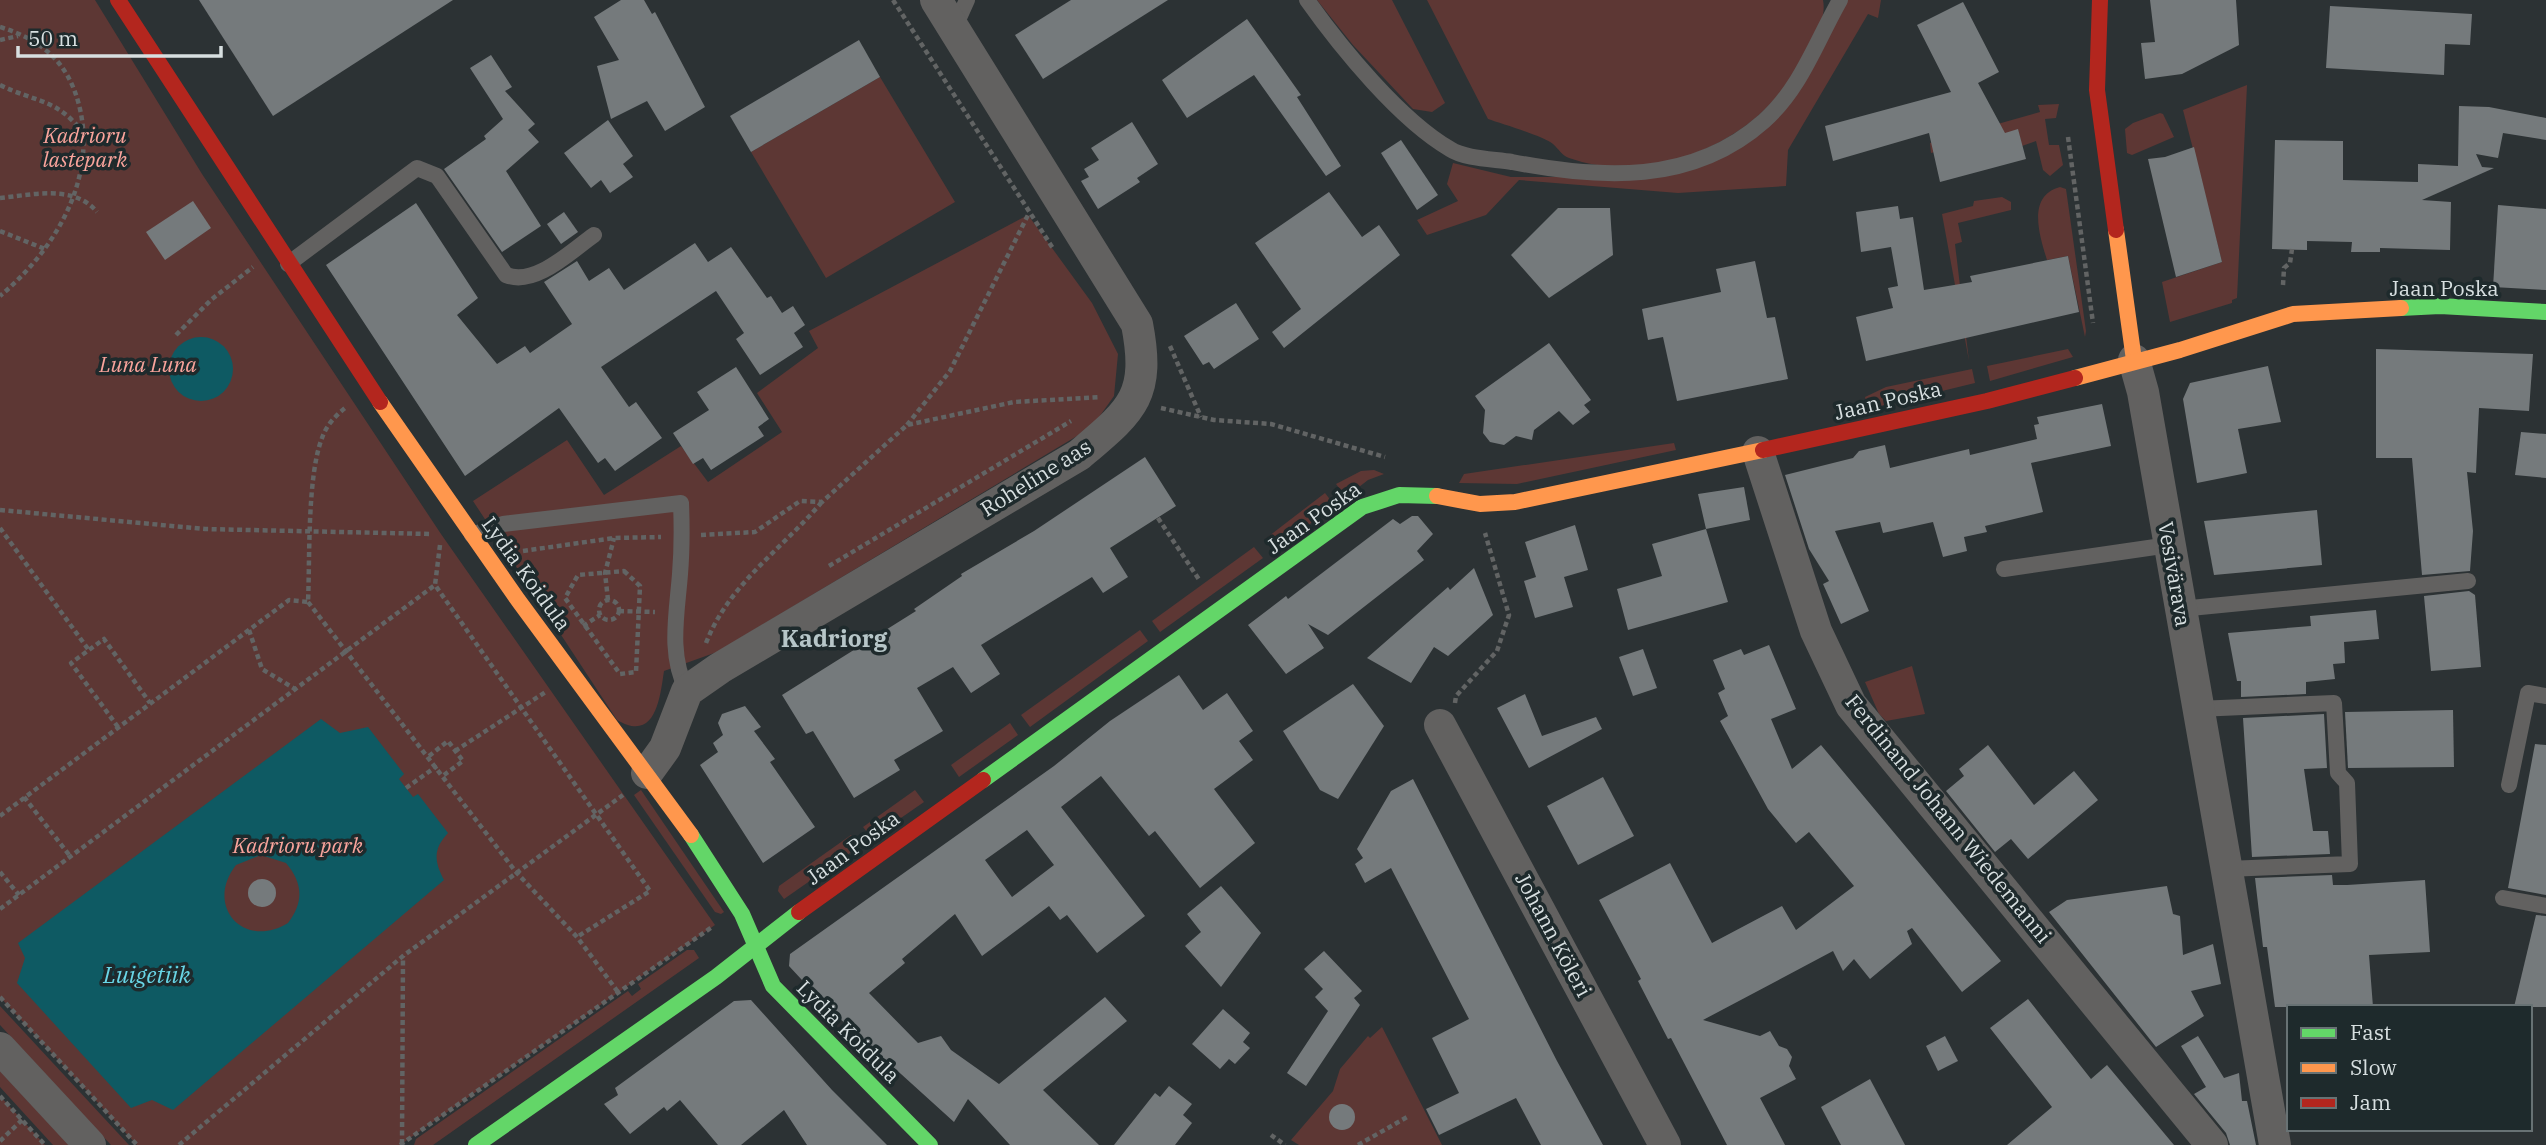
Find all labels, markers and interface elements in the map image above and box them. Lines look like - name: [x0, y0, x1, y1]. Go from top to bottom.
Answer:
- scale bar: [18, 14, 220, 58]
- text: 50 m: [28, 24, 78, 52]
- park label: Kadrioru lastepark: [43, 121, 128, 173]
- street label: Jaan Poska: [2389, 274, 2499, 302]
- park label: Luna Luna: [98, 350, 197, 378]
- street label: Jaan Poska: [1831, 374, 1944, 426]
- street label: Roheline aas: [975, 432, 1096, 522]
- street label: Jaan Poska: [1261, 474, 1366, 560]
- street label: Lydia Koidula: [476, 511, 578, 636]
- street label: Vesivärava: [2152, 519, 2198, 629]
- district label: Kadriorg: [781, 622, 887, 654]
- street label: Ferdinand Johann Wiedemanni: [1839, 688, 2058, 949]
- street label: Jaan Poska: [800, 804, 905, 891]
- park label: Kadrioru park: [232, 831, 364, 859]
- street label: Johann Köleri: [1509, 867, 1598, 1002]
- water label: Luigetiik: [102, 959, 191, 989]
- street label: Lydia Koidula: [791, 974, 906, 1089]
- legend: [2287, 1005, 2532, 1131]
- text: Fast: [2350, 1018, 2391, 1046]
- text: Slow: [2350, 1053, 2397, 1081]
- text: Jam: [2350, 1088, 2391, 1116]

